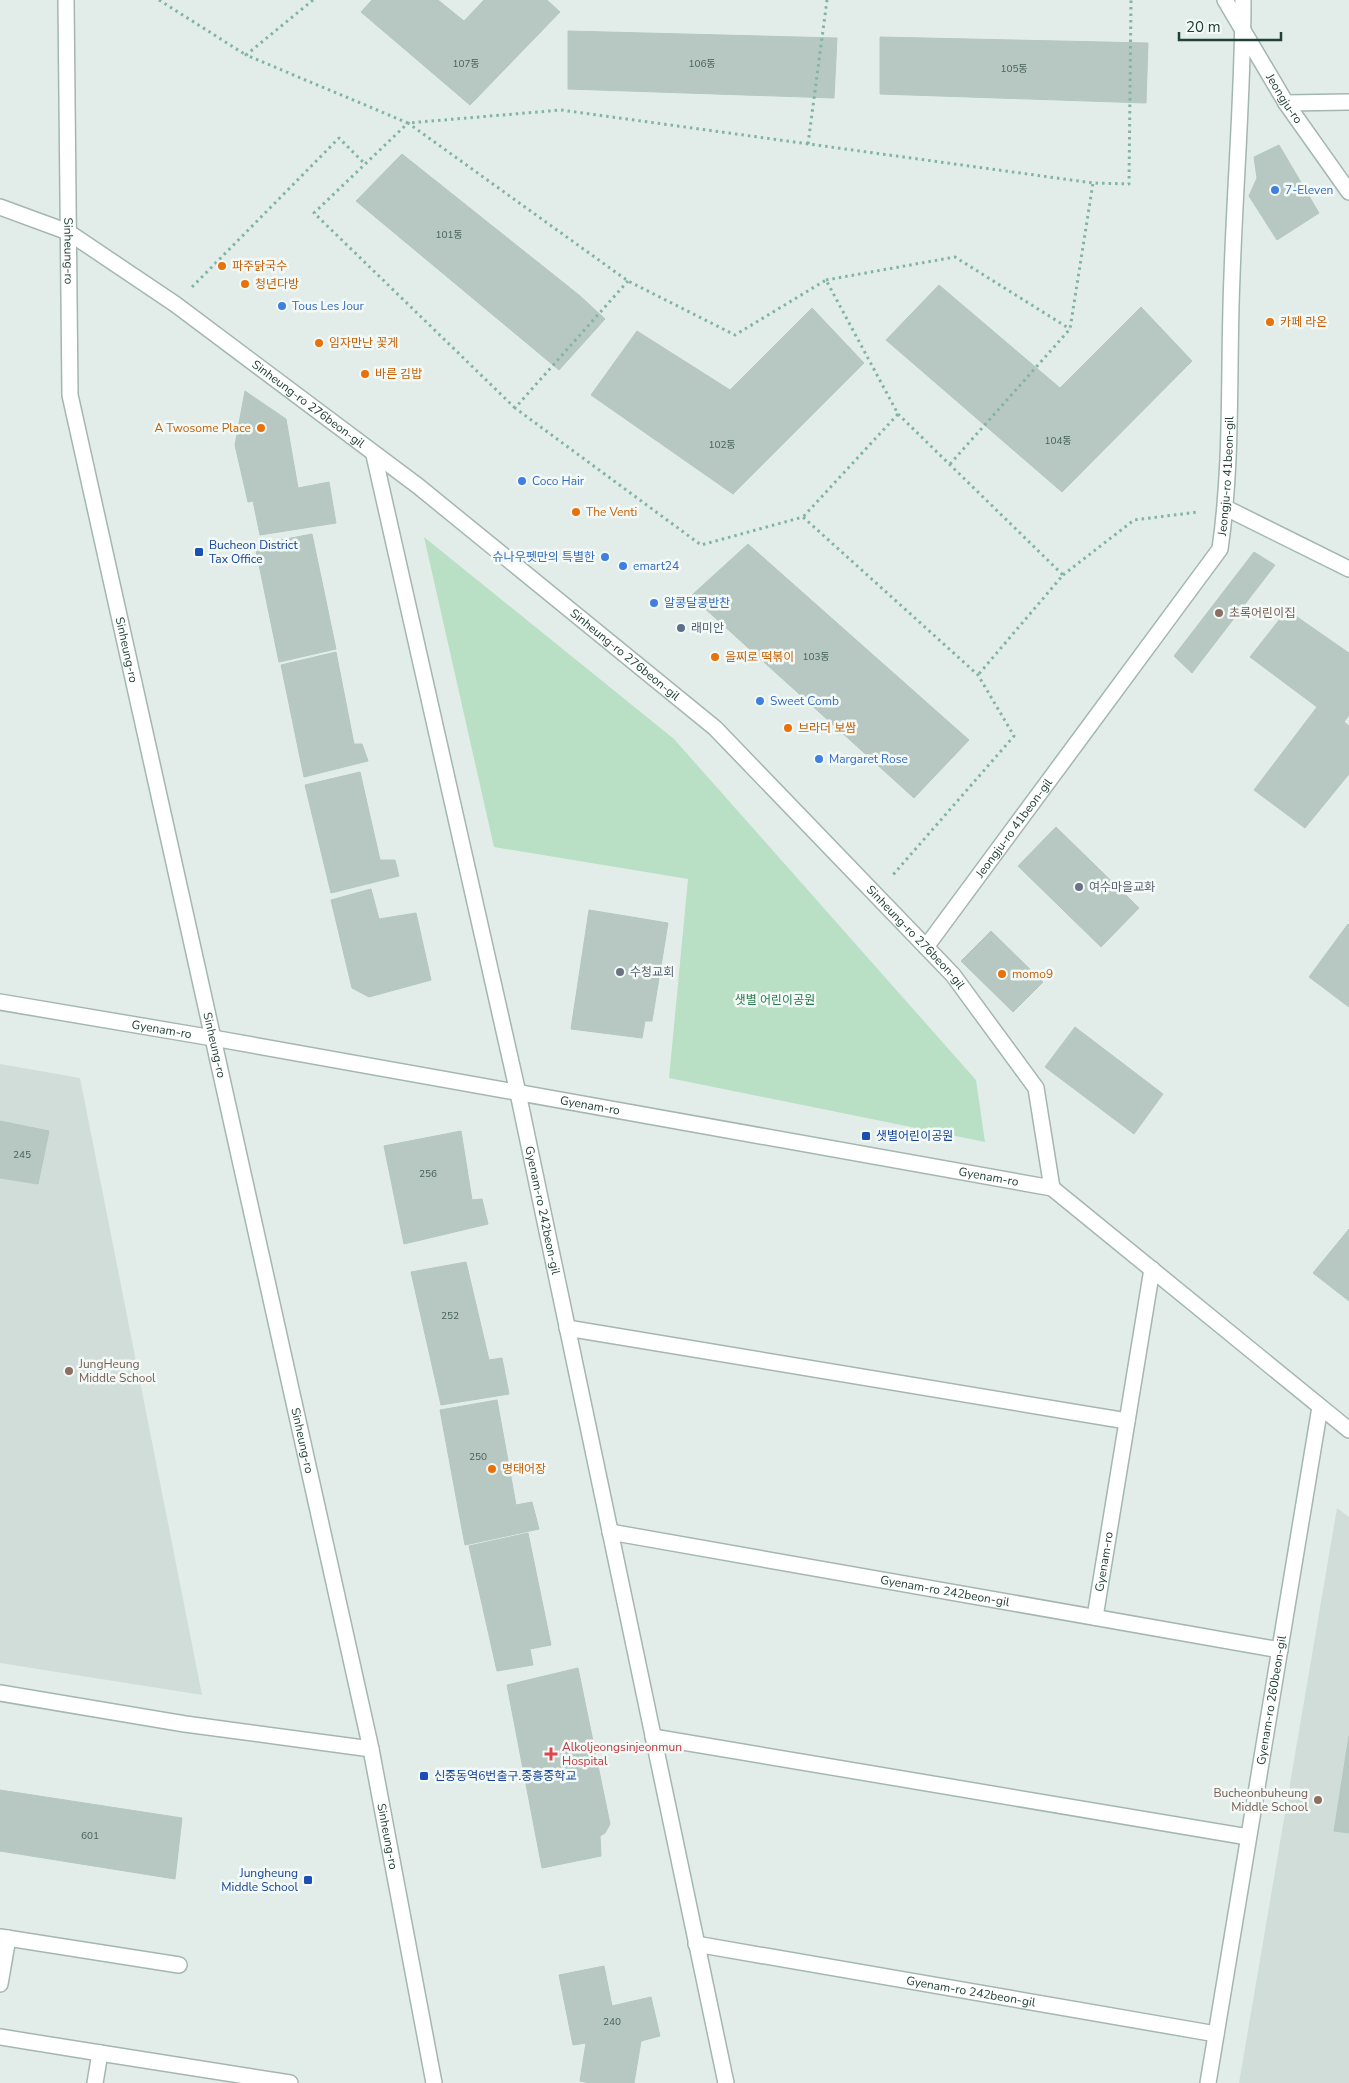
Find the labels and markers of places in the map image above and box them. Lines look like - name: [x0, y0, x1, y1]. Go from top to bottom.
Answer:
- place label: 7-Eleven: [1285, 182, 1333, 198]
- marker: 7-Eleven: [1269, 184, 1281, 196]
- place label: 파주닭국수: [232, 258, 287, 274]
- marker: 파주닭국수: [216, 260, 228, 272]
- place label: 청년다방: [255, 276, 299, 292]
- marker: 청년다방: [239, 278, 251, 290]
- place label: Tous Les Jour: [292, 298, 365, 314]
- marker: Tous Les Jour: [276, 300, 288, 312]
- place label: 카페 라온: [1280, 314, 1327, 330]
- marker: 카페 라온: [1264, 316, 1276, 328]
- place label: 임자만난 꽃게: [329, 335, 398, 351]
- marker: 임자만난 꽃게: [313, 337, 325, 349]
- place label: 바른 김밥: [375, 366, 422, 382]
- marker: 바른 김밥: [359, 368, 371, 380]
- place label: A Twosome Place: [155, 420, 251, 436]
- marker: A Twosome Place: [255, 422, 267, 434]
- place label: Coco Hair: [532, 473, 585, 489]
- marker: Coco Hair: [516, 475, 528, 487]
- place label: The Venti: [586, 504, 637, 520]
- marker: The Venti: [570, 506, 582, 518]
- place label: Bucheon District Tax Office: [209, 537, 298, 567]
- marker: Bucheon District Tax Office: [193, 546, 205, 558]
- place label: 슈나우펫만의 특별한: [493, 549, 595, 565]
- marker: 슈나우펫만의 특별한: [599, 551, 611, 563]
- place label: emart24: [633, 558, 679, 574]
- marker: emart24: [617, 560, 629, 572]
- place label: 알콩달콩반찬: [664, 595, 730, 611]
- marker: 알콩달콩반찬: [648, 597, 660, 609]
- place label: 초록어린이집: [1229, 605, 1295, 621]
- marker: 초록어린이집: [1213, 607, 1225, 619]
- place label: 래미안: [691, 620, 724, 636]
- marker: 래미안: [675, 622, 687, 634]
- place label: 을찌로 떡볶이: [725, 649, 794, 665]
- marker: 을찌로 떡볶이: [709, 651, 721, 663]
- place label: Sweet Comb: [770, 693, 839, 709]
- marker: Sweet Comb: [754, 695, 766, 707]
- place label: 브라더 보쌈: [798, 720, 856, 736]
- marker: 브라더 보쌈: [782, 722, 794, 734]
- place label: Margaret Rose: [829, 751, 908, 767]
- marker: Margaret Rose: [813, 753, 825, 765]
- place label: 여수마을교화: [1089, 879, 1155, 895]
- marker: 여수마을교화: [1073, 881, 1085, 893]
- place label: 수청교회: [630, 964, 674, 980]
- marker: 수청교회: [614, 966, 626, 978]
- place label: momo9: [1012, 966, 1053, 982]
- marker: momo9: [996, 968, 1008, 980]
- place label: 샛별어린이공원: [876, 1128, 953, 1144]
- marker: 샛별어린이공원: [860, 1130, 872, 1142]
- place label: JungHeung Middle School: [78, 1356, 156, 1386]
- marker: JungHeung Middle School: [63, 1365, 75, 1377]
- place label: 명태어장: [502, 1461, 546, 1477]
- marker: 명태어장: [486, 1463, 498, 1475]
- place label: Alkoljeongsinjeonmun Hospital: [562, 1739, 682, 1769]
- marker: Alkoljeongsinjeonmun Hospital: [544, 1747, 558, 1761]
- place label: 신중동역6번출구.중흥중학교: [434, 1768, 576, 1784]
- marker: 신중동역6번출구.중흥중학교: [418, 1770, 430, 1782]
- place label: Bucheonbuheung Middle School: [1213, 1785, 1308, 1815]
- marker: Bucheonbuheung Middle School: [1312, 1794, 1324, 1806]
- place label: Jungheung Middle School: [221, 1865, 298, 1895]
- marker: Jungheung Middle School: [302, 1874, 314, 1886]

